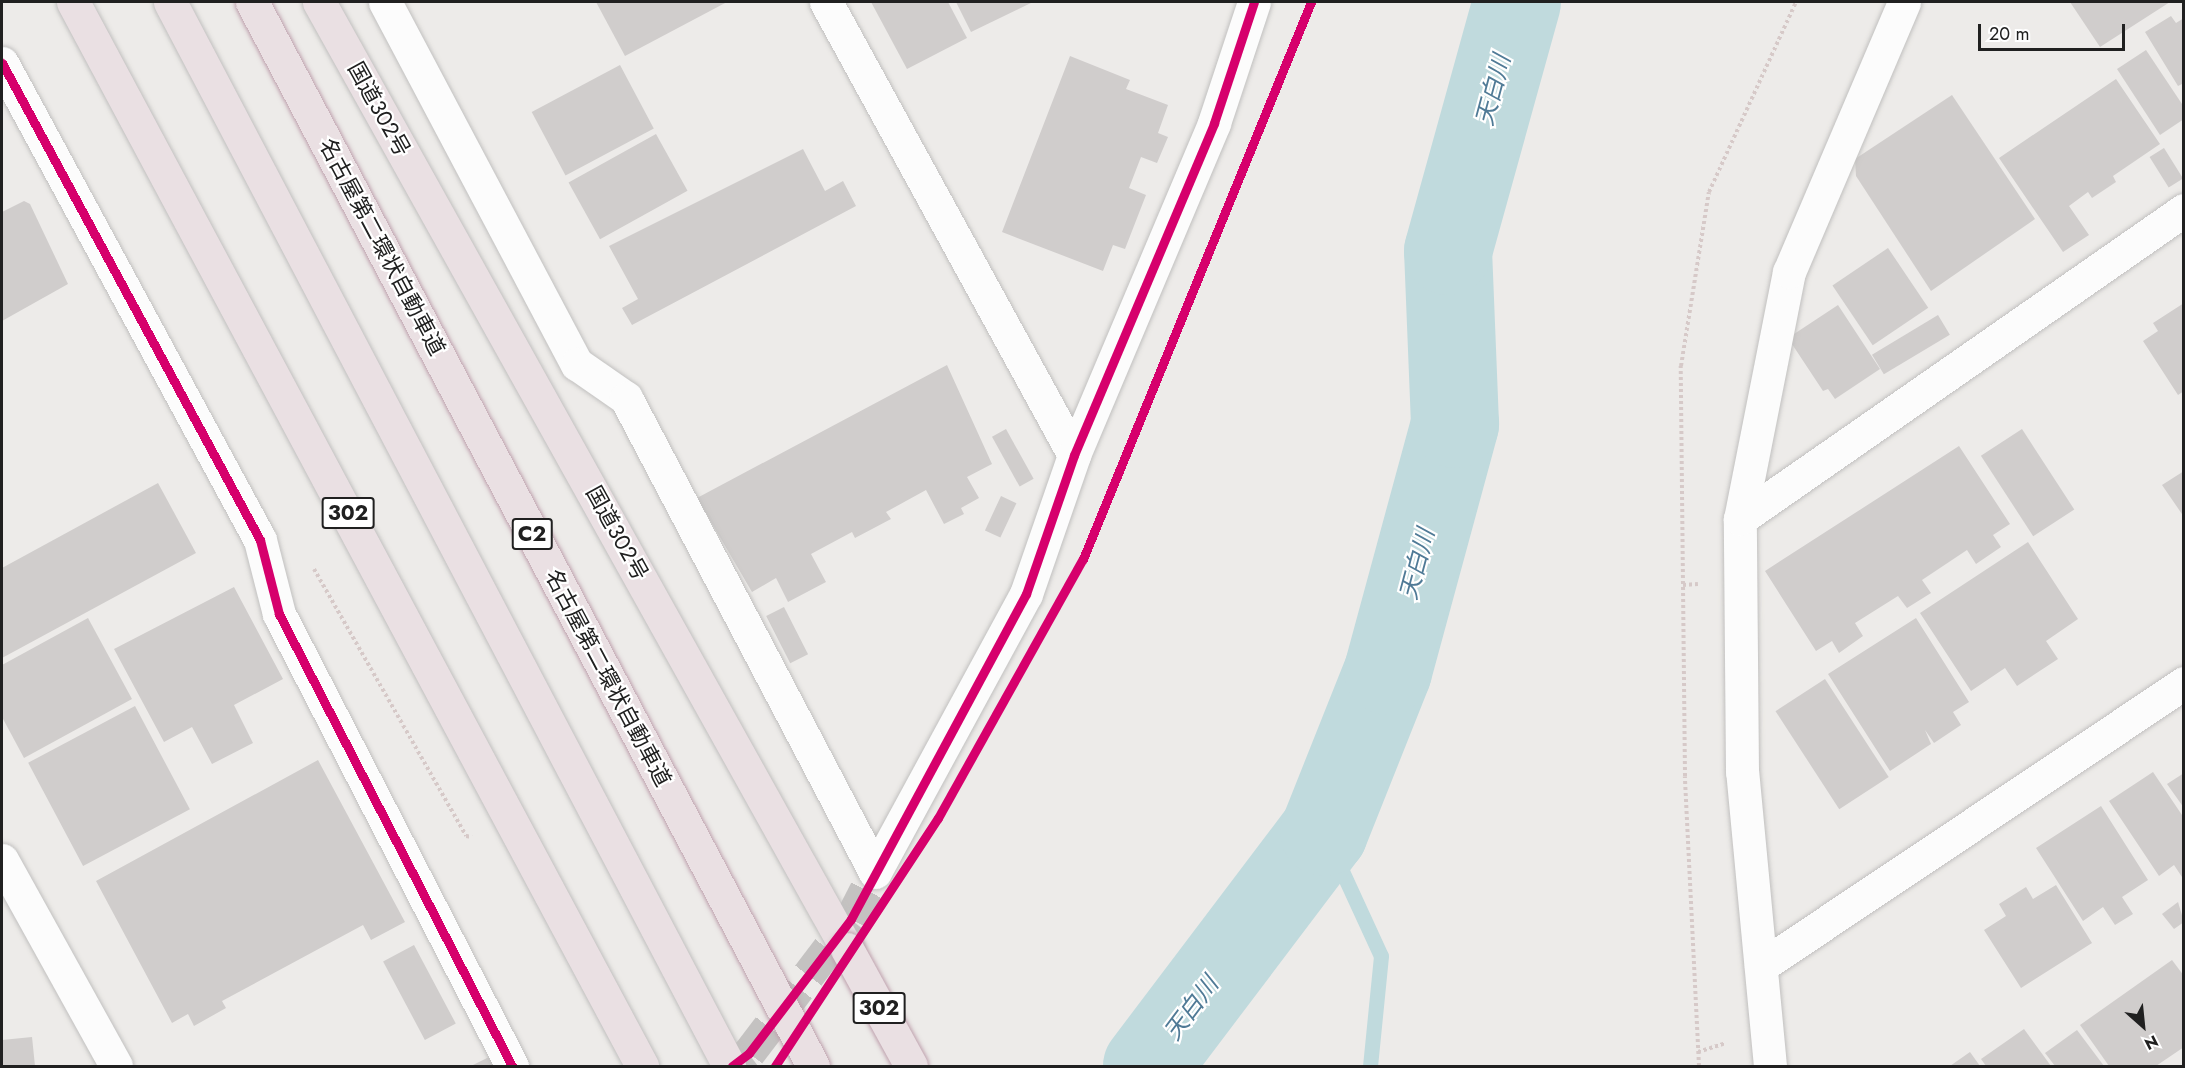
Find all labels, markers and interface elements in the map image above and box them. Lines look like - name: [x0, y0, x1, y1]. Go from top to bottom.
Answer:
- scale bar: [1981, 12, 2128, 50]
- text: 20 m: [1989, 21, 2029, 47]
- water label: 天白川: [1470, 51, 1516, 129]
- street label: 国道302号: [342, 57, 416, 161]
- street label: 名古屋第二環状自動車道: [314, 134, 450, 360]
- street label: 国道302号: [580, 481, 654, 585]
- road number: 302: [321, 495, 375, 531]
- road number: C2: [511, 516, 553, 552]
- water label: 天白川: [1394, 525, 1440, 603]
- street label: 名古屋第二環状自動車道: [540, 565, 676, 791]
- water label: 天白川: [1158, 971, 1224, 1045]
- road number: 302: [852, 990, 906, 1026]
- north arrow: [2113, 996, 2173, 1056]
- text: N: [2141, 1029, 2162, 1056]

